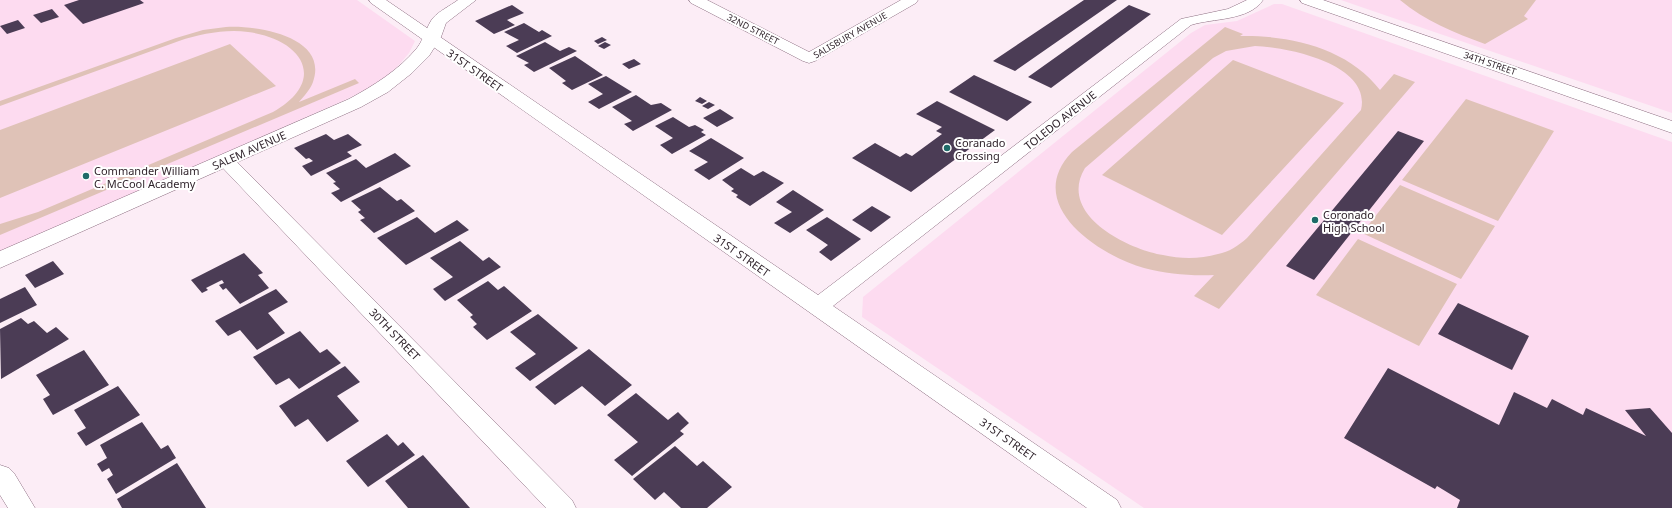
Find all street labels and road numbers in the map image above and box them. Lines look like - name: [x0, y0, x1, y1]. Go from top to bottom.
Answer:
- street label: SALISBURY AVENUE: [811, 9, 889, 61]
- street label: 32ND STREET: [725, 10, 781, 48]
- street label: 31ST STREET: [444, 45, 506, 95]
- street label: 34TH STREET: [1462, 48, 1518, 78]
- street label: TOLEDO AVENUE: [1021, 87, 1099, 153]
- street label: SALEM AVENUE: [210, 127, 288, 173]
- street label: 31ST STREET: [711, 230, 773, 280]
- street label: 30TH STREET: [366, 305, 424, 363]
- street label: 31ST STREET: [977, 414, 1039, 464]

